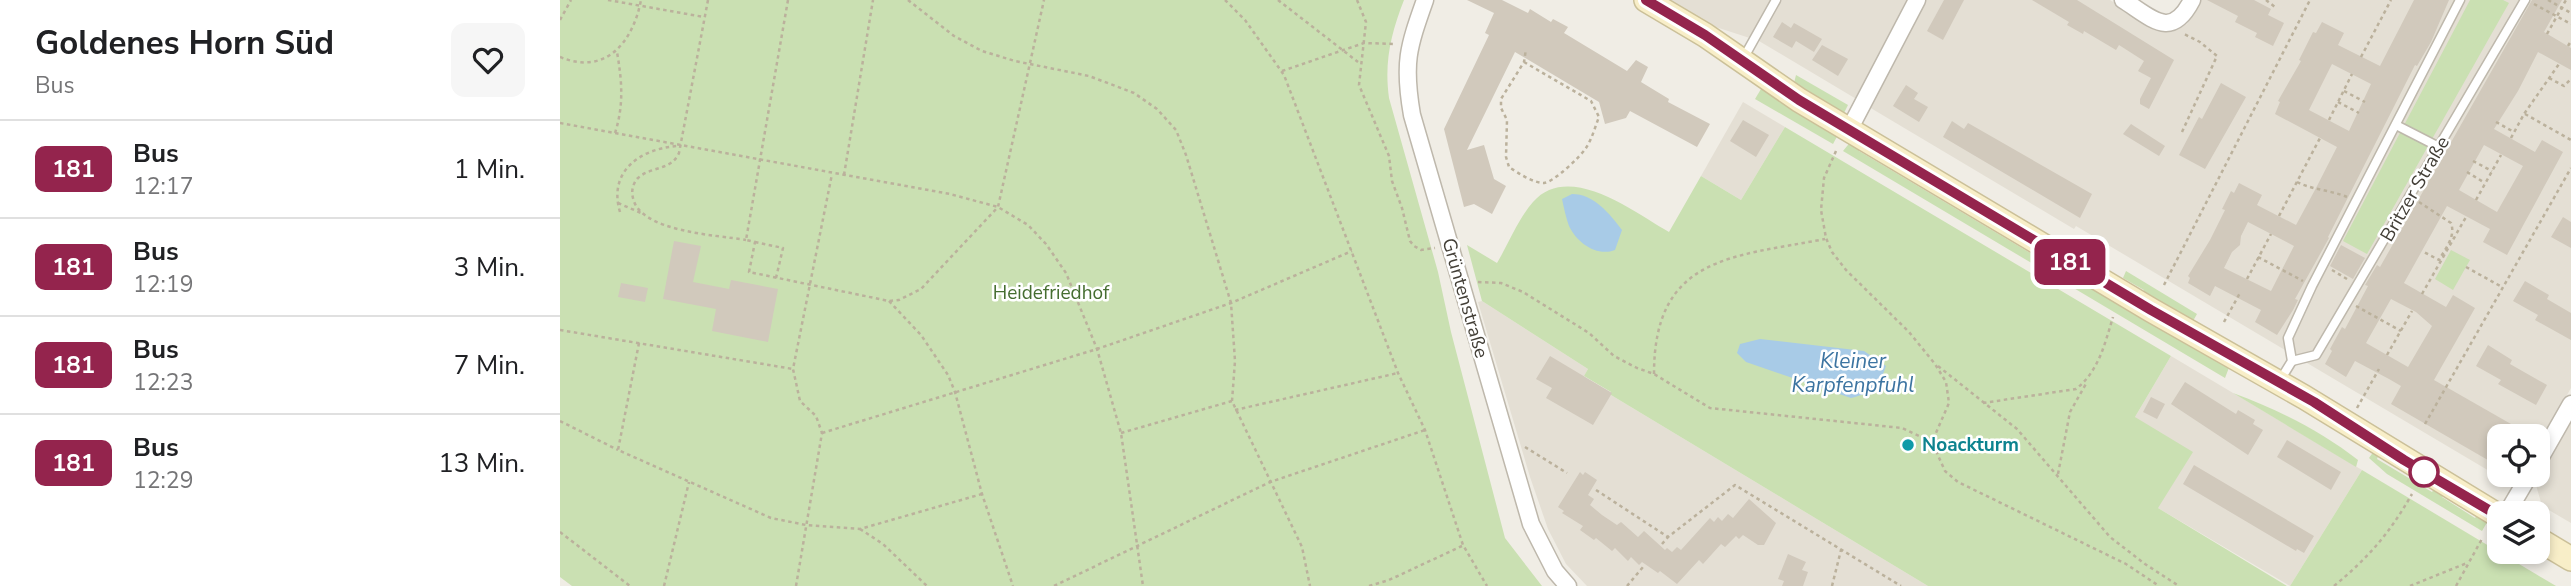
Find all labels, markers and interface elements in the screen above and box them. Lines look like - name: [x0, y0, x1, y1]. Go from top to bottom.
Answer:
- text: Goldenes Horn Süd: [35, 21, 334, 66]
- button: heart: [451, 23, 525, 97]
- text: Bus: [35, 70, 75, 101]
- street label: Britzer Straße: [2374, 131, 2456, 247]
- text: Bus: [133, 136, 179, 171]
- text: 1 Min.: [454, 152, 525, 187]
- text: 181: [52, 153, 95, 185]
- text: 12:17: [133, 171, 193, 202]
- text: Bus: [133, 234, 179, 269]
- street label: Grüntenstraße: [1435, 235, 1495, 361]
- line badge: 181: [2030, 239, 2110, 285]
- text: 181: [2048, 246, 2092, 278]
- text: 3 Min.: [454, 250, 525, 285]
- text: 181: [52, 251, 95, 283]
- text: 12:19: [133, 269, 193, 300]
- park label: Heidefriedhof: [993, 280, 1110, 306]
- text: Bus: [133, 332, 179, 367]
- water label: Kleiner Karpfenpfuhl: [1792, 347, 1914, 399]
- text: 7 Min.: [454, 348, 525, 383]
- text: 181: [52, 349, 95, 381]
- text: 12:23: [133, 367, 193, 398]
- map controls: [2487, 424, 2550, 564]
- button: locate: [2487, 424, 2550, 487]
- text: Bus: [133, 430, 179, 465]
- place label: Noackturm: [1922, 432, 2019, 458]
- marker: Noackturm: [1900, 437, 1916, 453]
- text: 13 Min.: [438, 446, 525, 481]
- text: 181: [52, 447, 95, 479]
- unlabelled marker: [2409, 457, 2439, 487]
- text: 12:29: [133, 465, 193, 496]
- button: layers: [2487, 501, 2550, 564]

